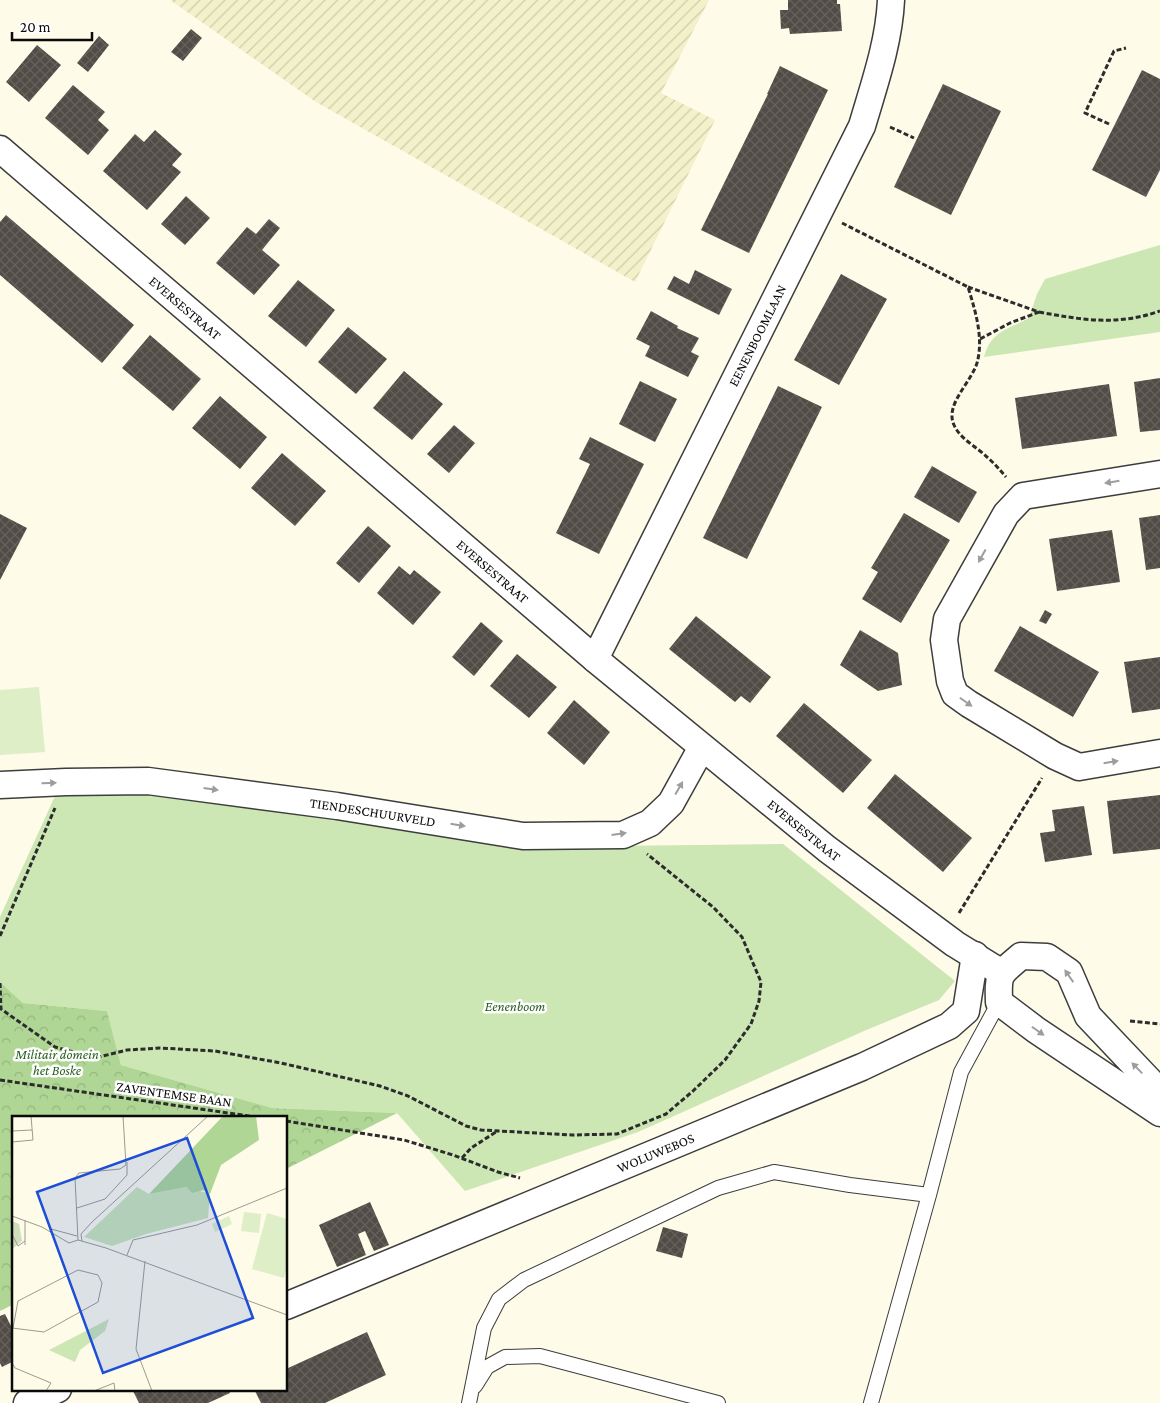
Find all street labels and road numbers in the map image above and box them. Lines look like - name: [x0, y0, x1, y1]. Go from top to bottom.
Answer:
- street label: EVERSESTRAAT: [146, 273, 225, 343]
- street label: EENENBOOMLAAN: [725, 282, 789, 389]
- street label: EVERSESTRAAT: [454, 536, 532, 607]
- street label: TIENDESCHUURVELD: [309, 794, 437, 830]
- street label: EVERSESTRAAT: [765, 796, 844, 865]
- street label: ZAVENTEMSE BAAN: [115, 1078, 233, 1110]
- street label: WOLUWEBOS: [614, 1129, 697, 1176]

